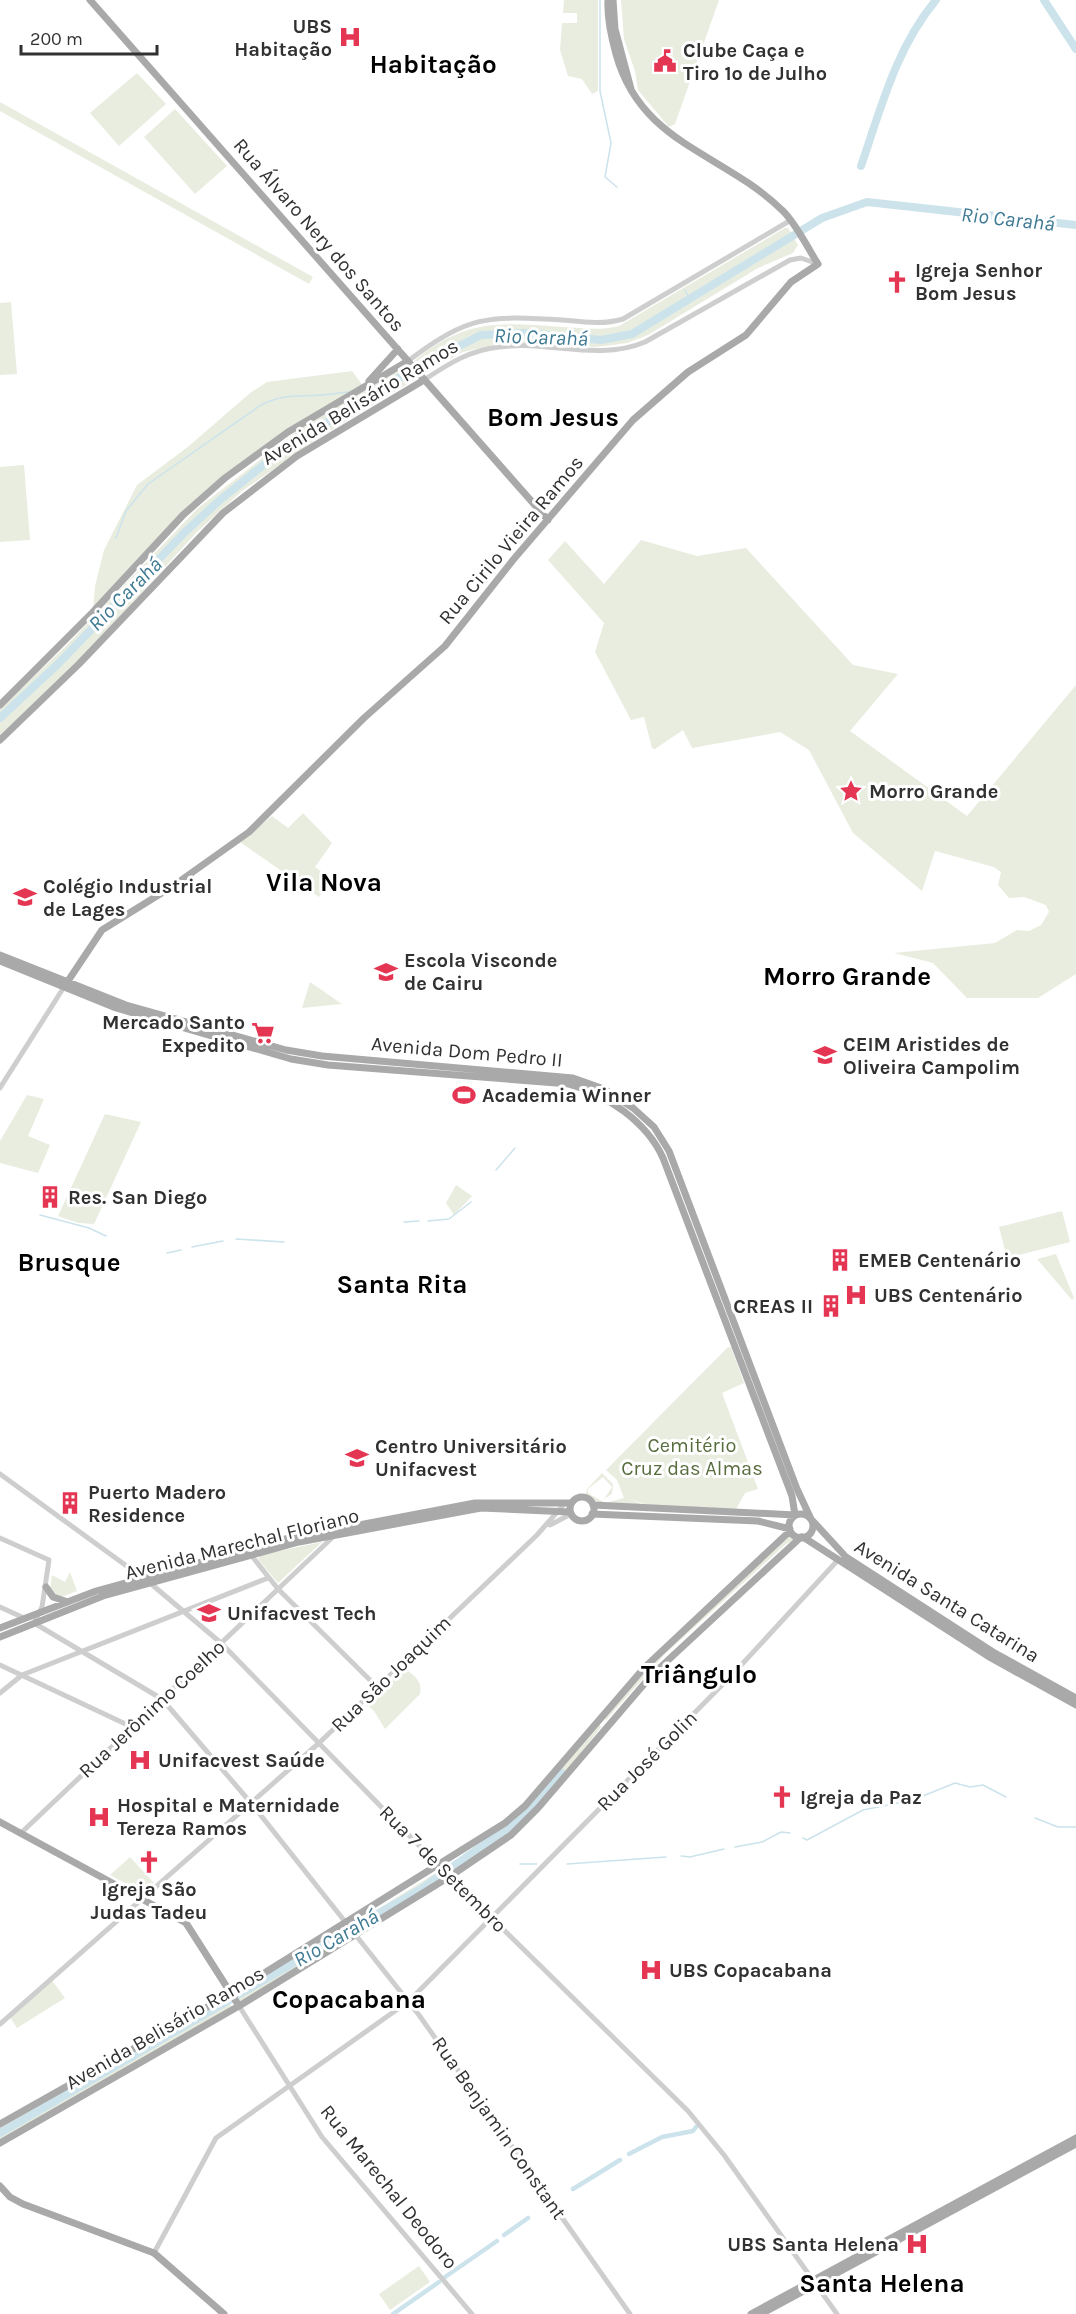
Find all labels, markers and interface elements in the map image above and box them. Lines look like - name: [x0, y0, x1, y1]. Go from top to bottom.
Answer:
- place label: UBS Habitação: [234, 15, 332, 61]
- scale bar: [21, 18, 158, 56]
- hospital icon: UBS Habitação: [337, 24, 363, 50]
- text: 200 m: [30, 28, 83, 50]
- place label: Clube Caça e Tiro 1º de Julho: [683, 39, 827, 85]
- public building icon: Clube Caça e Tiro 1º de Julho: [652, 48, 678, 74]
- district label: Habitação: [369, 49, 497, 80]
- street label: Rua Álvaro Nery dos Santos: [229, 133, 410, 336]
- water label: Rio Carahá: [960, 202, 1056, 236]
- place label: Igreja Senhor Bom Jesus: [915, 259, 1042, 305]
- church icon: Igreja Senhor Bom Jesus: [884, 269, 910, 295]
- water label: Rio Carahá: [494, 323, 588, 351]
- street label: Avenida Belisário Ramos: [258, 334, 462, 470]
- district label: Bom Jesus: [487, 402, 619, 433]
- street label: Rua Cirilo Vieira Ramos: [434, 451, 588, 629]
- water label: Rio Carahá: [83, 552, 167, 636]
- place icon: Morro Grande: [838, 778, 864, 804]
- place label: Morro Grande: [869, 780, 998, 803]
- district label: Vila Nova: [266, 867, 382, 898]
- place label: Colégio Industrial de Lages: [43, 875, 212, 921]
- school or university icon: Colégio Industrial de Lages: [12, 884, 38, 910]
- place label: Escola Visconde de Cairu: [404, 949, 557, 995]
- school or university icon: Escola Visconde de Cairu: [373, 959, 399, 985]
- district label: Morro Grande: [763, 961, 931, 992]
- place label: Mercado Santo Expedito: [102, 1011, 245, 1057]
- supermarket icon: Mercado Santo Expedito: [250, 1020, 276, 1046]
- street label: Avenida Dom Pedro II: [370, 1032, 564, 1072]
- place label: CEIM Aristides de Oliveira Campolim: [843, 1033, 1020, 1079]
- school or university icon: CEIM Aristides de Oliveira Campolim: [812, 1042, 838, 1068]
- sports icon: Academia Winner: [451, 1082, 477, 1108]
- place label: Academia Winner: [482, 1084, 651, 1107]
- building icon: Res. San Diego: [37, 1184, 63, 1210]
- place label: Res. San Diego: [68, 1186, 207, 1209]
- district label: Brusque: [17, 1247, 121, 1278]
- building icon: EMEB Centenário: [827, 1247, 853, 1273]
- place label: EMEB Centenário: [858, 1249, 1021, 1272]
- district label: Santa Rita: [337, 1269, 467, 1300]
- hospital icon: UBS Centenário: [843, 1282, 869, 1308]
- place label: UBS Centenário: [874, 1284, 1023, 1307]
- building icon: CREAS II: [818, 1293, 844, 1319]
- place label: CREAS II: [733, 1295, 813, 1318]
- park label: Cemitério Cruz das Almas: [621, 1434, 763, 1480]
- place label: Centro Universitário Unifacvest: [375, 1435, 567, 1481]
- school or university icon: Centro Universitário Unifacvest: [344, 1445, 370, 1471]
- place label: Puerto Madero Residence: [88, 1481, 226, 1527]
- building icon: Puerto Madero Residence: [57, 1490, 83, 1516]
- street label: Avenida Marechal Floriano: [123, 1504, 361, 1584]
- street label: Avenida Santa Catarina: [850, 1535, 1044, 1667]
- school or university icon: Unifacvest Tech: [196, 1600, 222, 1626]
- place label: Unifacvest Tech: [227, 1602, 377, 1625]
- street label: Rua São Joaquim: [326, 1611, 456, 1737]
- street label: Rua Jerônimo Coelho: [74, 1635, 230, 1783]
- district label: Triângulo: [641, 1659, 757, 1690]
- street label: Rua José Golin: [592, 1706, 702, 1816]
- hospital icon: Unifacvest Saúde: [127, 1747, 153, 1773]
- place label: Unifacvest Saúde: [158, 1749, 325, 1772]
- church icon: Igreja da Paz: [769, 1784, 795, 1810]
- place label: Igreja da Paz: [800, 1786, 922, 1809]
- place label: Hospital e Maternidade Tereza Ramos: [117, 1794, 340, 1840]
- street label: Rua 7 de Setembro: [375, 1801, 511, 1937]
- hospital icon: Hospital e Maternidade Tereza Ramos: [86, 1804, 112, 1830]
- church icon: Igreja São Judas Tadeu: [136, 1849, 162, 1875]
- place label: Igreja São Judas Tadeu: [91, 1878, 207, 1924]
- water label: Rio Carahá: [289, 1904, 383, 1972]
- hospital icon: UBS Copacabana: [638, 1957, 664, 1983]
- place label: UBS Copacabana: [669, 1959, 832, 1982]
- street label: Avenida Belisário Ramos: [62, 1962, 268, 2094]
- district label: Copacabana: [272, 1984, 426, 2015]
- street label: Rua Benjamin Constant: [427, 2032, 571, 2224]
- street label: Rua Marechal Deodoro: [316, 2100, 462, 2274]
- hospital icon: UBS Santa Helena: [904, 2231, 930, 2257]
- place label: UBS Santa Helena: [727, 2233, 899, 2256]
- district label: Santa Helena: [799, 2268, 965, 2299]

